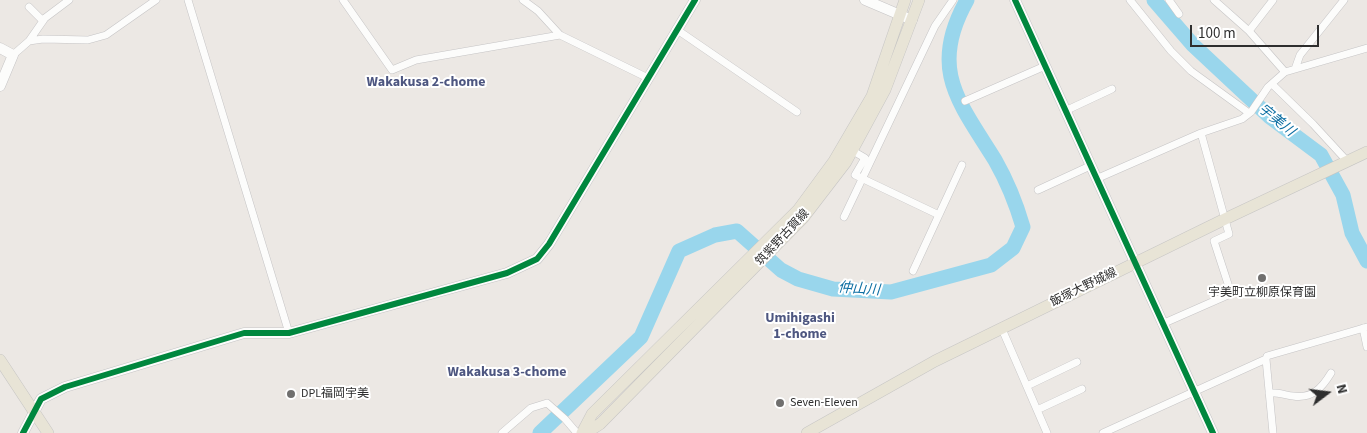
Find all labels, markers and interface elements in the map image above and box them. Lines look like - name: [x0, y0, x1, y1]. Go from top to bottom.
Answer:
- scale bar: [1192, 15, 1321, 47]
- text: 100 m: [1198, 23, 1236, 44]
- district label: Wakakusa 2-chome: [367, 75, 485, 91]
- water label: 宇美川: [1254, 101, 1298, 141]
- street label: 筑紫野古賀線: [753, 207, 813, 269]
- street label: 飯塚大野城線: [1048, 266, 1120, 310]
- marker: 宇美町立柳原保育園: [1256, 272, 1268, 284]
- water label: 仲山川: [837, 280, 881, 300]
- place label: 宇美町立柳原保育園: [1208, 286, 1316, 300]
- district label: Umihigashi 1-chome: [765, 311, 835, 344]
- district label: Wakakusa 3-chome: [448, 365, 566, 381]
- north arrow: [1302, 368, 1352, 418]
- text: N: [1331, 382, 1352, 396]
- place label: DPL福岡宇美: [301, 387, 369, 401]
- marker: DPL福岡宇美: [285, 388, 297, 400]
- place label: Seven-Eleven: [790, 396, 858, 410]
- marker: Seven-Eleven: [774, 397, 786, 409]

